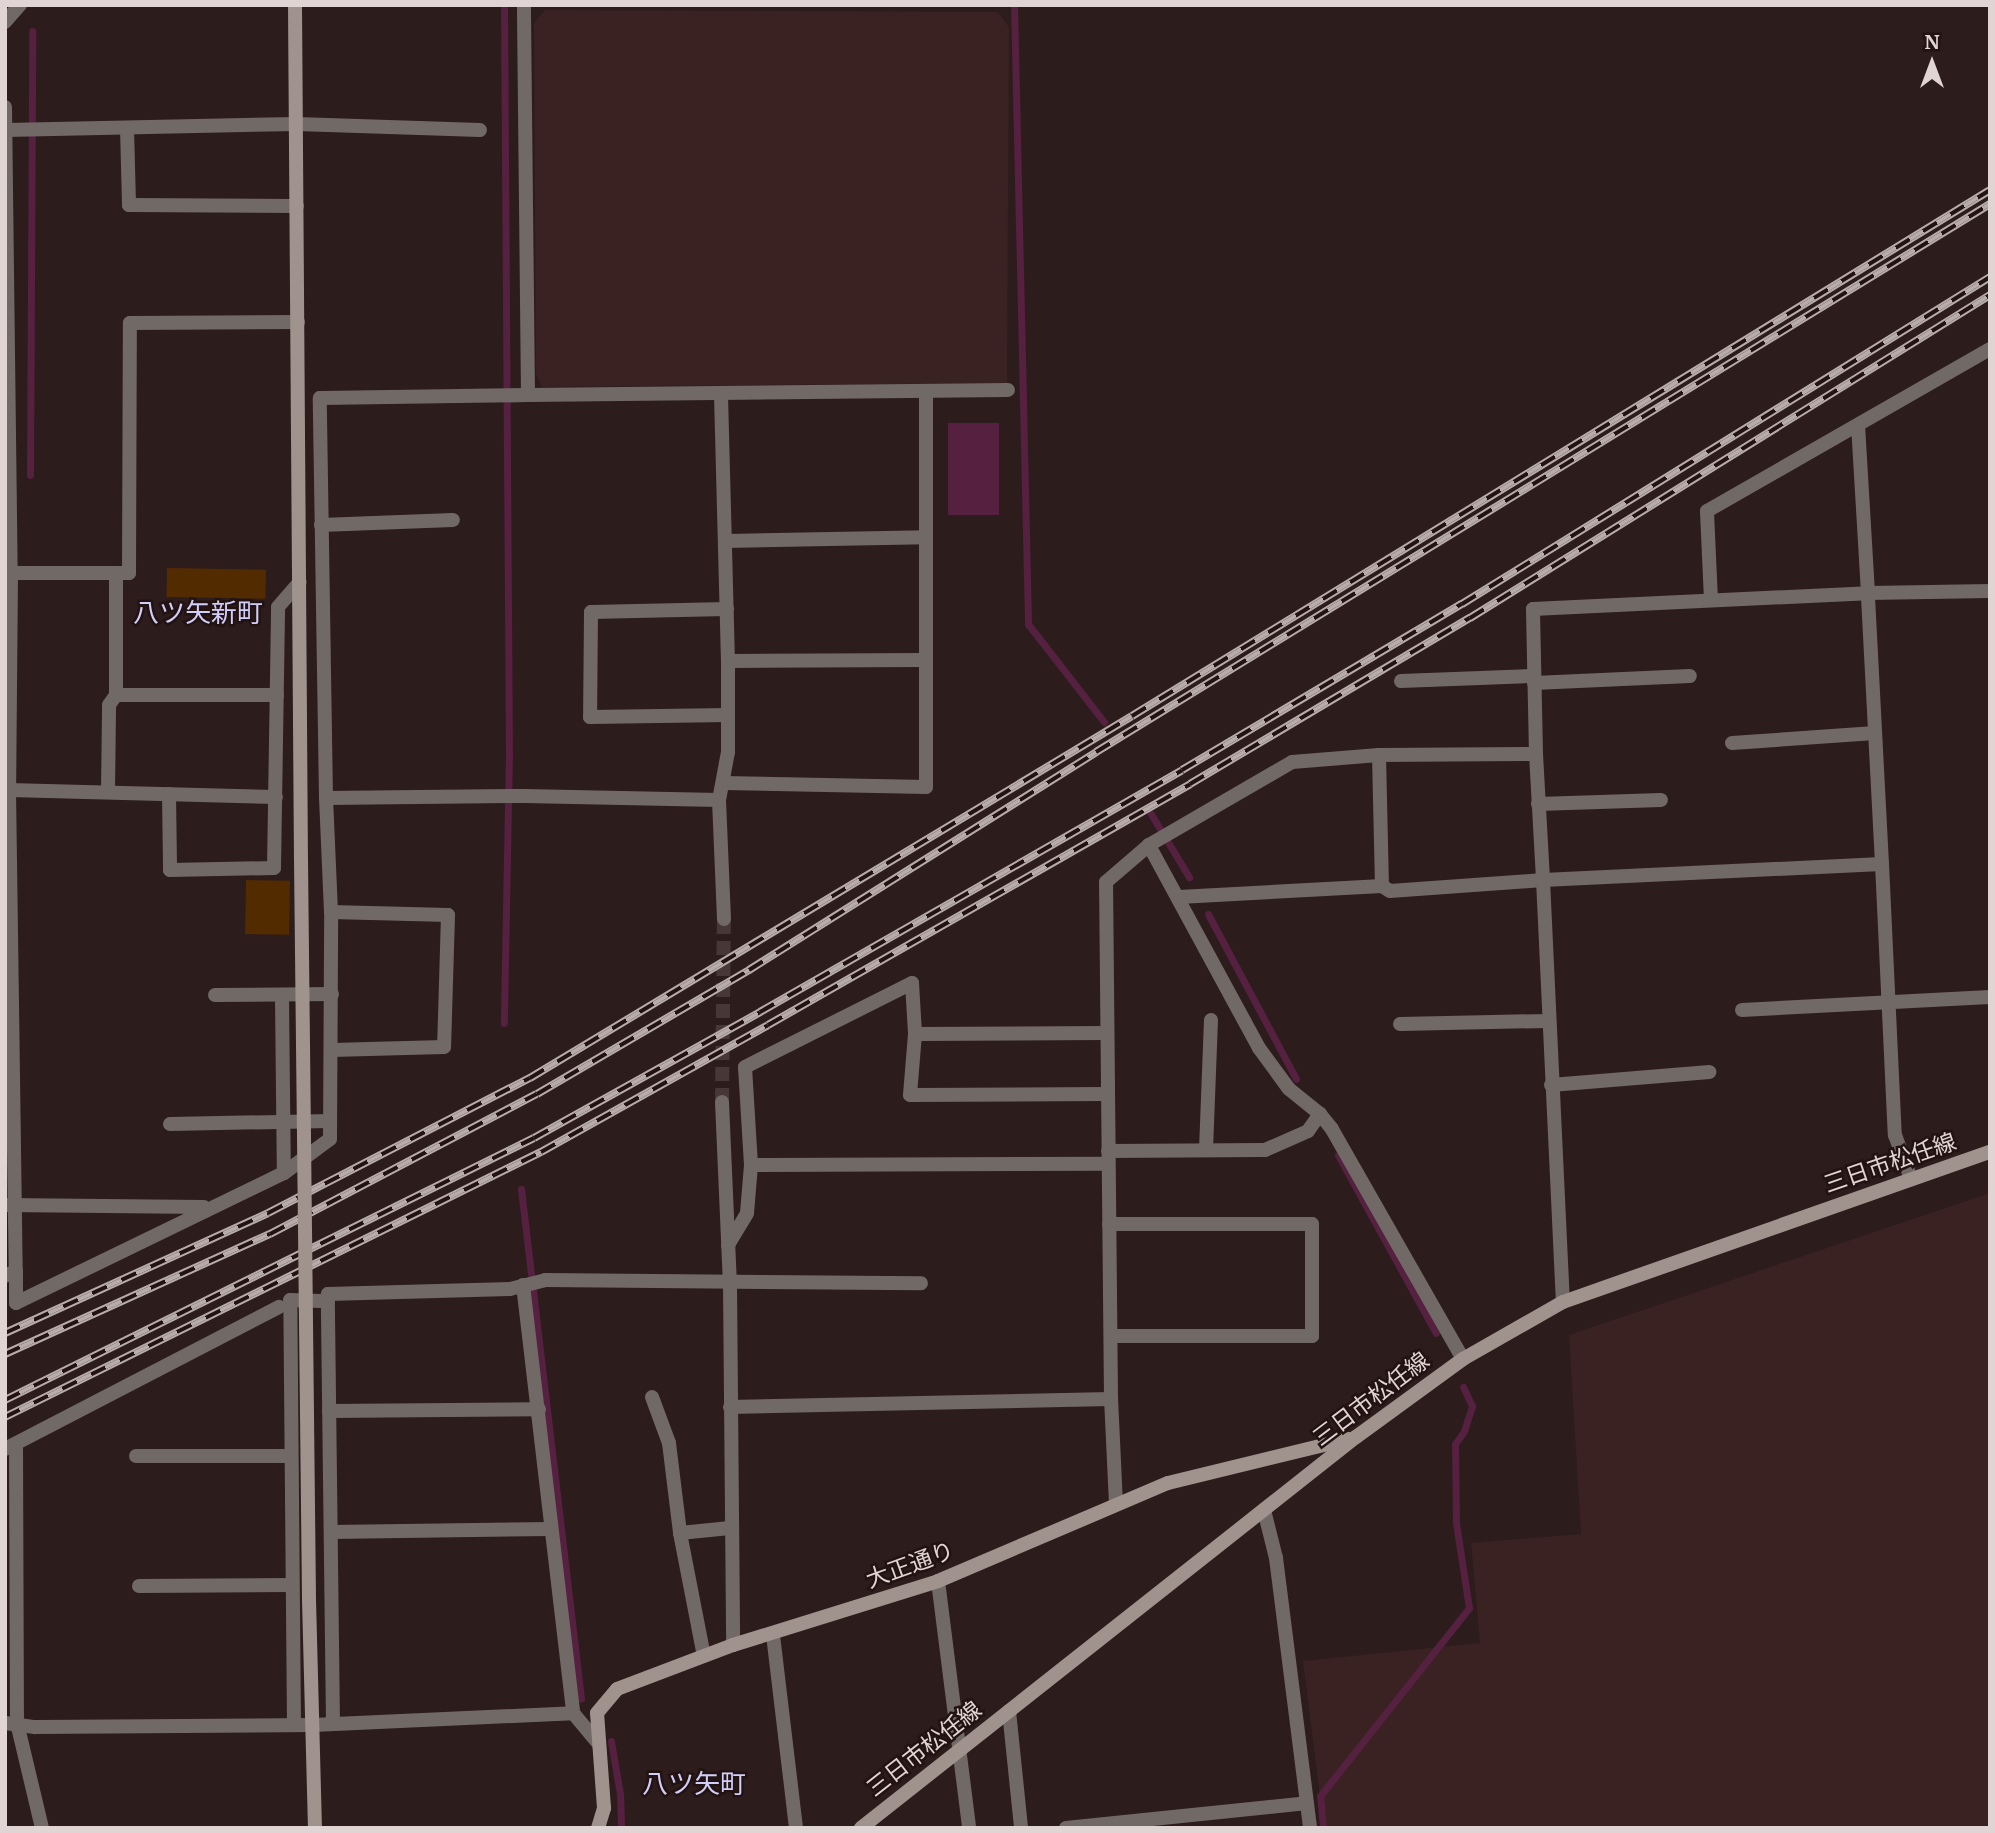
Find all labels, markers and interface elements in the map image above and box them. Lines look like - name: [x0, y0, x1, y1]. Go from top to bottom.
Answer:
- north arrow: [1897, 28, 1967, 98]
- text: N: [1924, 30, 1940, 54]
- district label: 八ツ矢新町: [133, 597, 263, 629]
- street label: 三日市松任線: [1820, 1127, 1960, 1199]
- street label: 三日市松任線: [1308, 1346, 1434, 1452]
- street label: 大正通り: [862, 1536, 958, 1594]
- street label: 三日市松任線: [861, 1696, 987, 1802]
- district label: 八ツ矢町: [642, 1768, 746, 1800]

